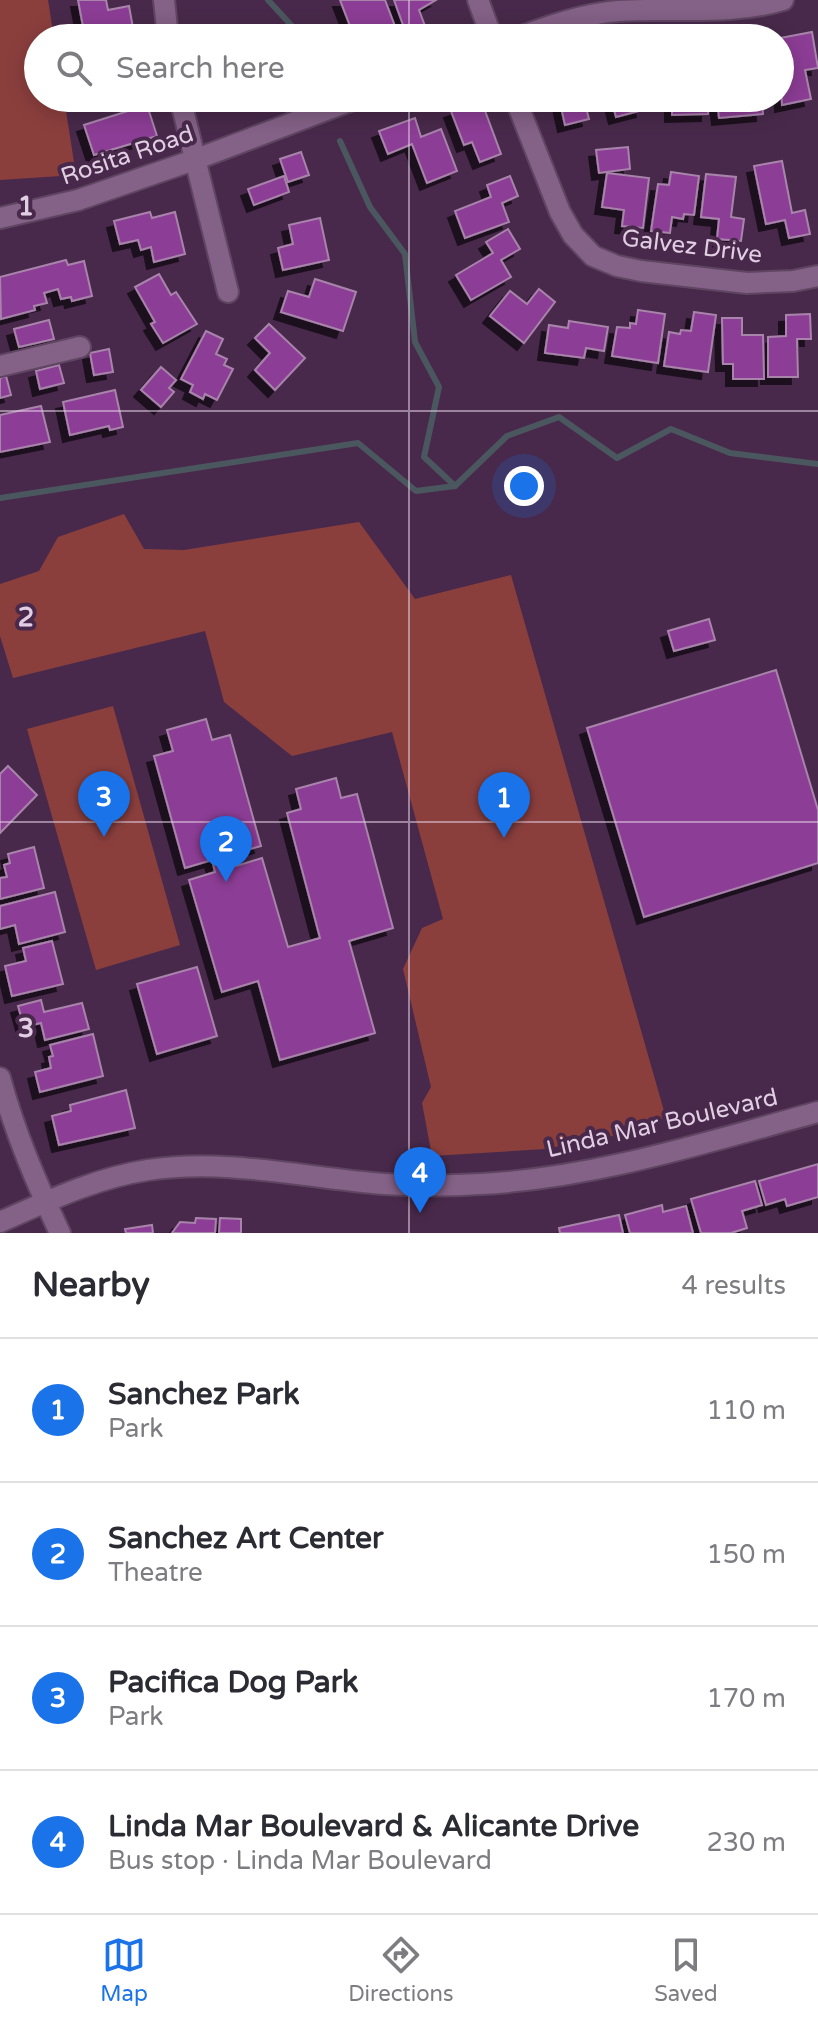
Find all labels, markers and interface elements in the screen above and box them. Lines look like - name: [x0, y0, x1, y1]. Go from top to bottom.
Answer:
- search box: [24, 24, 794, 112]
- icon: search: [52, 46, 96, 90]
- text: Search here: [116, 50, 285, 87]
- street label: Rosita Road: [57, 119, 197, 192]
- text: 1: [18, 191, 34, 222]
- street label: Galvez Drive: [620, 224, 764, 269]
- your location: [504, 466, 544, 506]
- text: 2: [18, 602, 34, 633]
- pin: 3: [78, 771, 130, 837]
- pin: 1: [478, 772, 530, 838]
- pin: 2: [200, 816, 252, 882]
- text: 3: [18, 1013, 34, 1044]
- street label: Linda Mar Boulevard: [544, 1083, 781, 1164]
- pin: 4: [394, 1147, 446, 1213]
- text: Nearby: [32, 1265, 150, 1306]
- text: 4 results: [681, 1270, 786, 1301]
- text: Sanchez Park: [108, 1376, 300, 1413]
- text: 1: [50, 1395, 66, 1426]
- text: 110 m: [706, 1395, 786, 1426]
- text: Park: [108, 1413, 164, 1444]
- text: Sanchez Art Center: [108, 1520, 384, 1557]
- text: 2: [50, 1539, 66, 1570]
- text: 150 m: [706, 1539, 786, 1570]
- text: Theatre: [108, 1557, 203, 1588]
- text: Pacifica Dog Park: [108, 1664, 358, 1701]
- text: 3: [50, 1683, 66, 1714]
- text: 170 m: [706, 1683, 786, 1714]
- text: Park: [108, 1701, 164, 1732]
- text: Linda Mar Boulevard & Alicante Drive: [108, 1808, 639, 1845]
- text: 4: [50, 1827, 66, 1858]
- text: 230 m: [706, 1827, 786, 1858]
- text: Bus stop · Linda Mar Boulevard: [108, 1845, 492, 1876]
- tab: Map: [100, 1933, 148, 2007]
- tab: Directions: [348, 1933, 454, 2007]
- tab: Saved: [654, 1933, 718, 2007]

